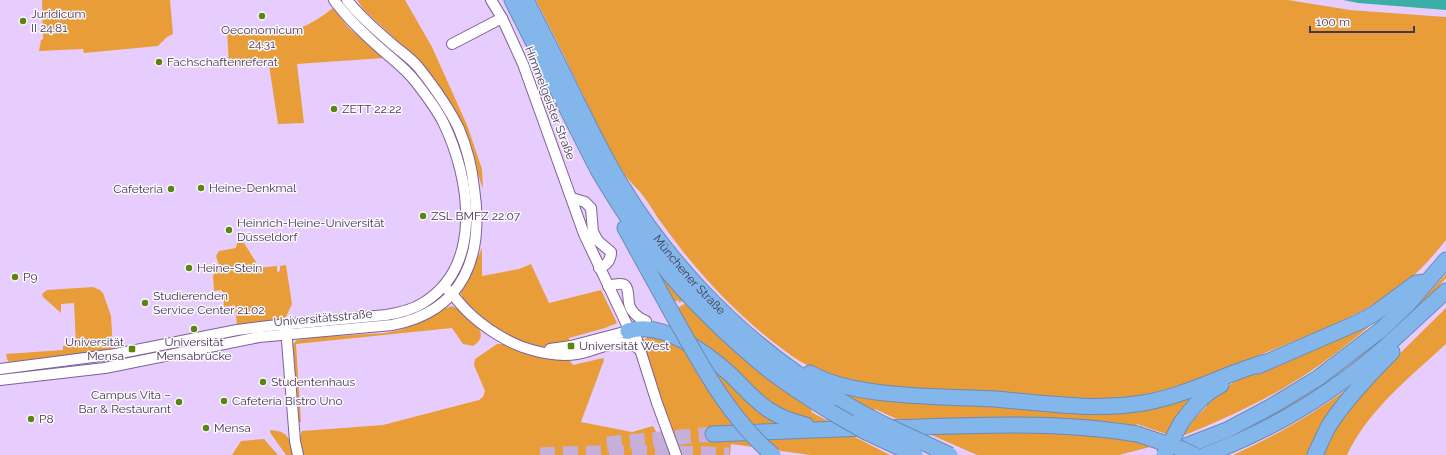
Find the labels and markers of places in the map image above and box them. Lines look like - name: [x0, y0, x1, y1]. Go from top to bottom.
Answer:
- place label: Juridicum II 24.81: [31, 7, 86, 35]
- marker: Oeconomicum 24.31: [257, 11, 267, 21]
- marker: Juridicum II 24.81: [18, 16, 28, 26]
- place label: Oeconomicum 24.31: [221, 23, 303, 51]
- place label: Fachschaftenreferat: [167, 55, 278, 69]
- marker: Fachschaftenreferat: [154, 57, 164, 67]
- place label: ZETT 22.22: [342, 102, 401, 116]
- marker: ZETT 22.22: [329, 104, 339, 114]
- place label: Heine-Denkmal: [209, 181, 297, 195]
- place label: Cafeteria: [113, 182, 163, 196]
- marker: Heine-Denkmal: [196, 183, 206, 193]
- marker: Cafeteria: [166, 184, 176, 194]
- place label: ZSL BMFZ 22.07: [431, 209, 521, 223]
- marker: ZSL BMFZ 22.07: [418, 211, 428, 221]
- place label: Heinrich-Heine-Universität Düsseldorf: [237, 216, 384, 244]
- marker: Heinrich-Heine-Universität Düsseldorf: [224, 225, 234, 235]
- place label: Heine-Stein: [197, 261, 262, 275]
- marker: Heine-Stein: [184, 263, 194, 273]
- place label: P9: [23, 270, 38, 284]
- marker: P9: [10, 272, 20, 282]
- place label: Studierenden Service Center 21.02: [153, 289, 265, 317]
- marker: Studierenden Service Center 21.02: [140, 298, 150, 308]
- marker: Universität Mensabrücke: [189, 324, 199, 334]
- place label: Universität Mensa: [65, 335, 124, 363]
- place label: Universität Mensabrücke: [156, 335, 232, 363]
- place label: Universität West: [579, 339, 669, 353]
- marker: Universität West: [566, 341, 576, 351]
- marker: Universität Mensa: [127, 344, 137, 354]
- place label: Studentenhaus: [271, 375, 355, 389]
- marker: Studentenhaus: [258, 377, 268, 387]
- place label: Campus Vita – Bar & Restaurant: [79, 388, 171, 416]
- place label: Cafeteria Bistro Uno: [232, 394, 343, 408]
- marker: Cafeteria Bistro Uno: [219, 396, 229, 406]
- marker: Campus Vita – Bar & Restaurant: [174, 397, 184, 407]
- place label: P8: [39, 412, 54, 426]
- marker: P8: [26, 414, 36, 424]
- place label: Mensa: [214, 421, 251, 435]
- marker: Mensa: [201, 423, 211, 433]

